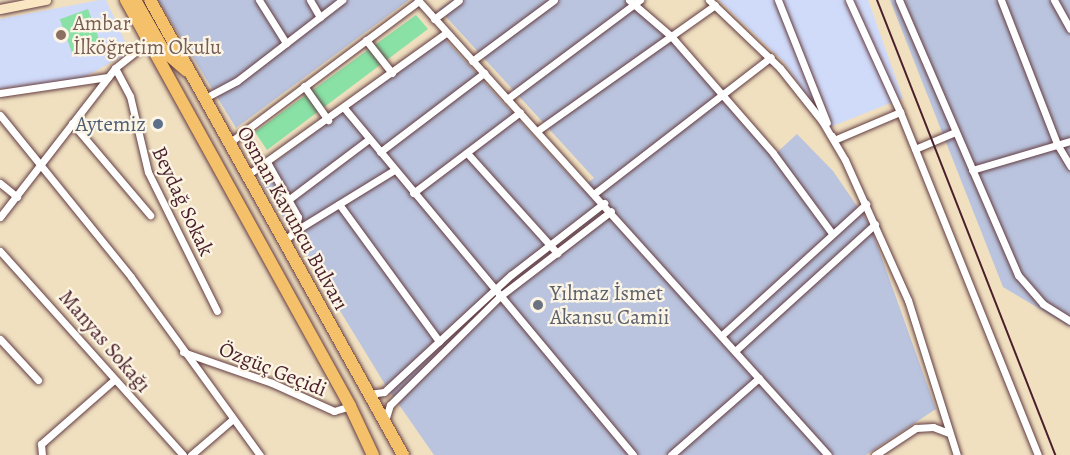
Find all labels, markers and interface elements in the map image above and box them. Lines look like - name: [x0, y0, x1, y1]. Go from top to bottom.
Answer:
- place label: Ambar İlköğretim Okulu: [73, 10, 221, 60]
- marker: Ambar İlköğretim Okulu: [54, 28, 68, 42]
- place label: Aytemiz: [75, 111, 146, 137]
- marker: Aytemiz: [151, 117, 165, 131]
- street label: Osman Kavuncu Bulvarı: [232, 122, 354, 314]
- street label: Beydağ Sokak: [147, 142, 219, 260]
- place label: Yılmaz İsmet Akansu Camii: [550, 280, 669, 330]
- street label: Manyas Sokağı: [54, 285, 156, 397]
- marker: Yılmaz İsmet Akansu Camii: [531, 298, 545, 312]
- street label: Özgüç Geçidi: [215, 336, 331, 402]

